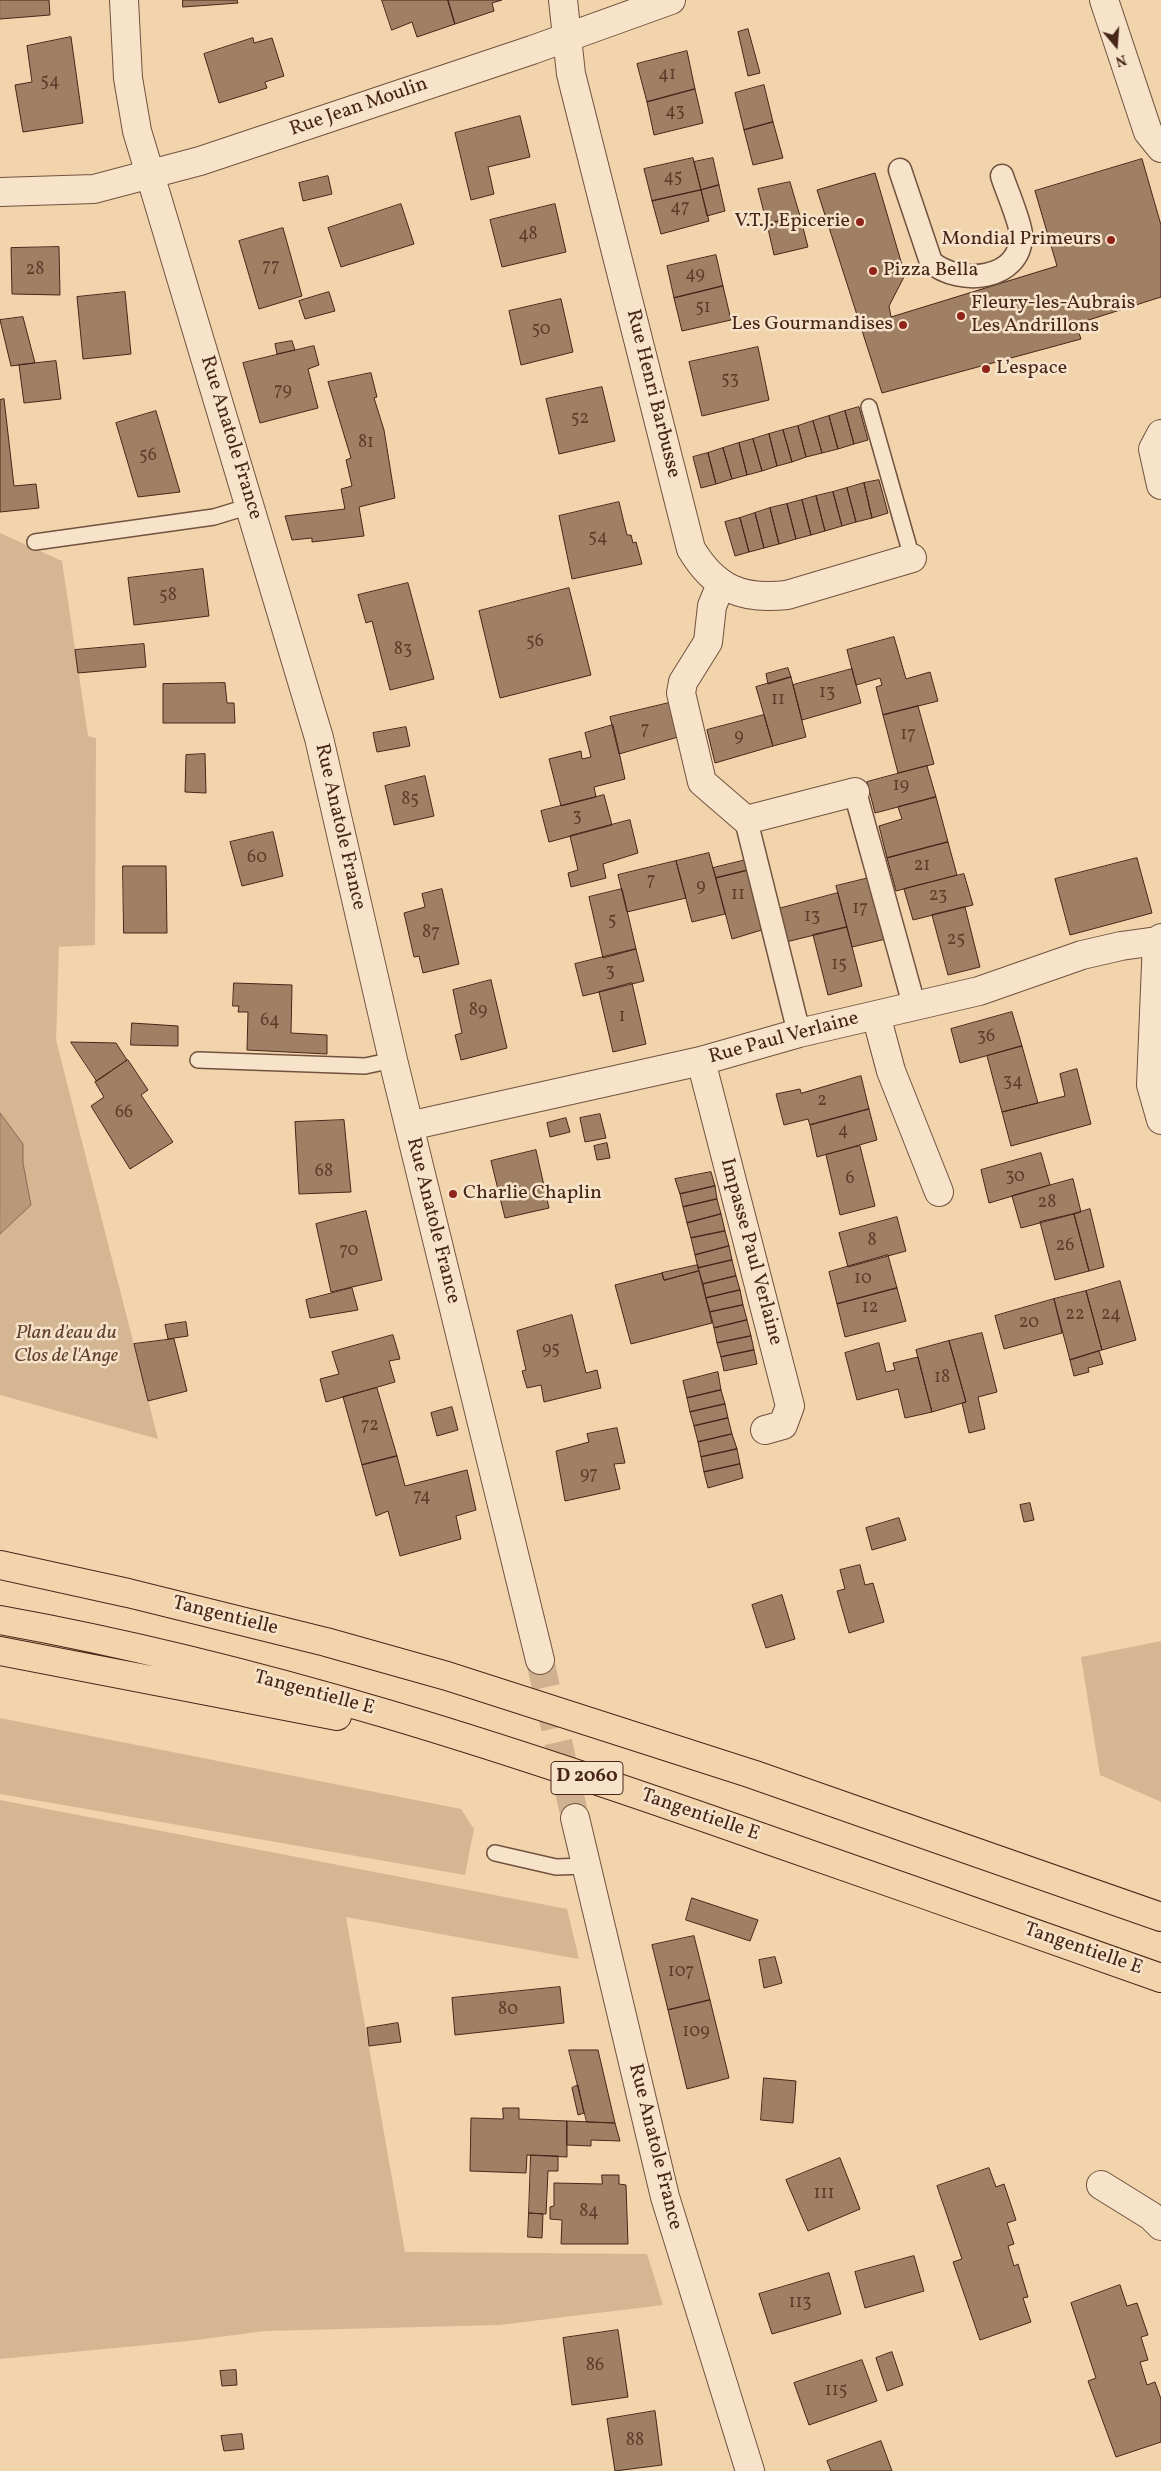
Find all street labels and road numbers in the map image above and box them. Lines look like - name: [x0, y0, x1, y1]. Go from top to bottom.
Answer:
- street label: Rue Jean Moulin: [287, 73, 431, 143]
- street label: Rue Henri Barbusse: [619, 307, 685, 481]
- street label: Rue Anatole France: [194, 353, 266, 523]
- street label: Rue Anatole France: [308, 741, 370, 913]
- street label: Rue Paul Verlaine: [706, 1007, 862, 1071]
- street label: Rue Anatole France: [400, 1136, 464, 1306]
- street label: Impasse Paul Verlaine: [713, 1156, 787, 1348]
- street label: Tangentielle: [170, 1592, 280, 1642]
- street label: Tangentielle E: [251, 1666, 377, 1722]
- road number: D 2060: [551, 1762, 623, 1795]
- street label: Tangentielle E: [637, 1784, 763, 1848]
- street label: Tangentielle E: [1020, 1918, 1146, 1982]
- street label: Rue Anatole France: [622, 2062, 686, 2232]

